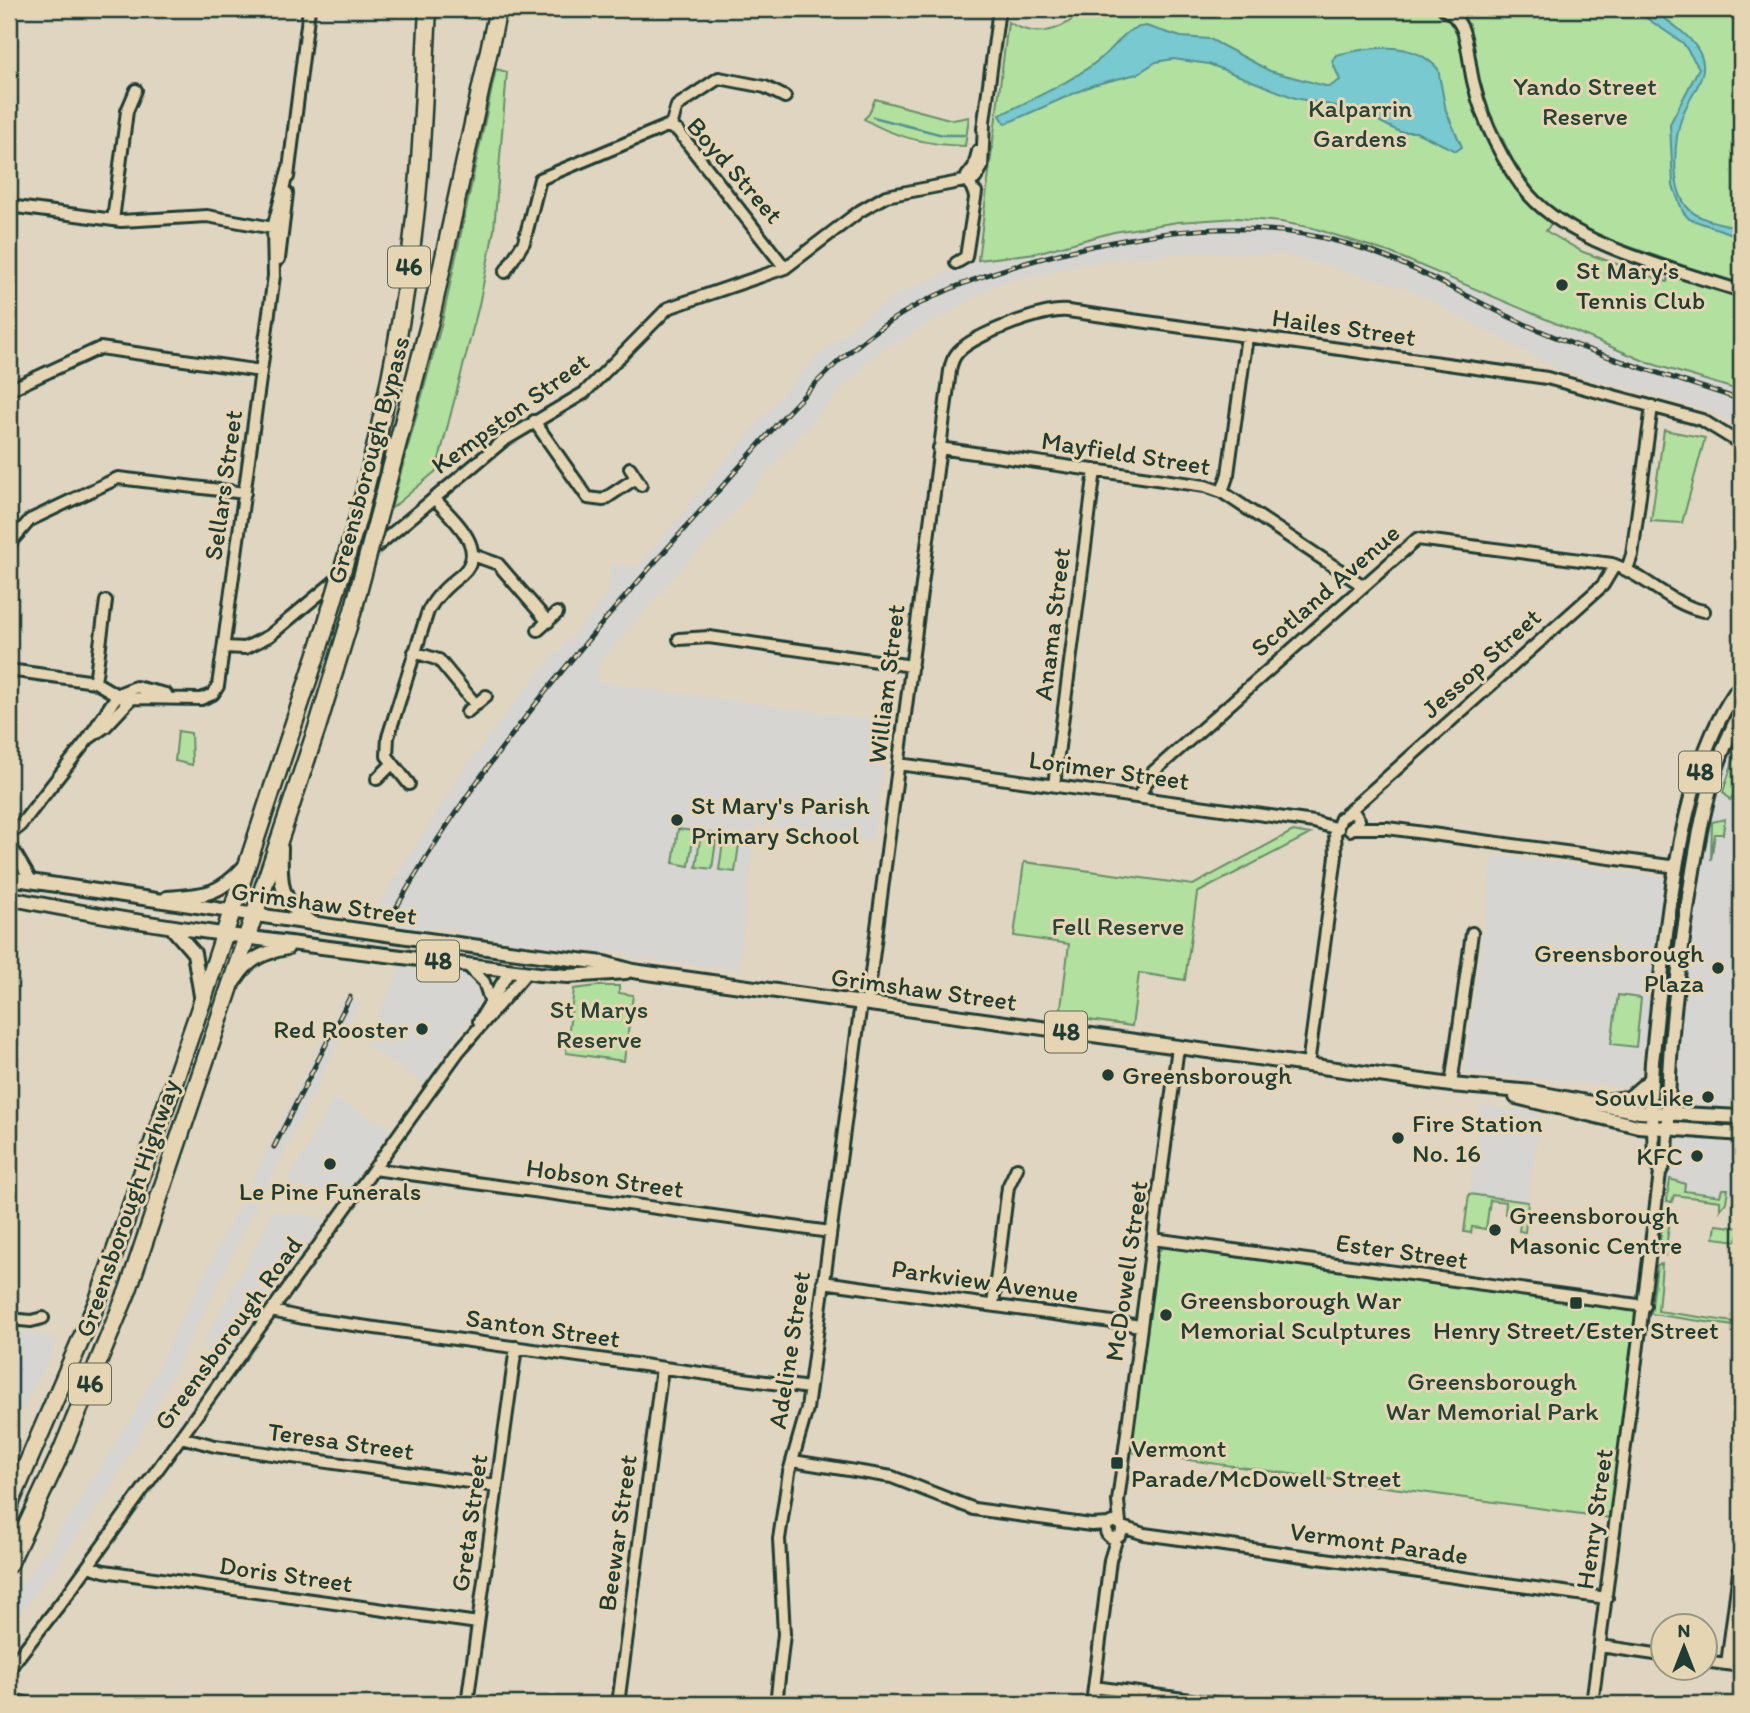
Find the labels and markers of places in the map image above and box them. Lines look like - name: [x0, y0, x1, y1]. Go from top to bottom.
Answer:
- place label: St Mary's Tennis Club: [1576, 254, 1705, 316]
- marker: St Mary's Tennis Club: [1554, 277, 1570, 293]
- place label: St Mary's Parish Primary School: [691, 789, 870, 851]
- marker: St Mary's Parish Primary School: [669, 812, 685, 828]
- place label: Greensborough Plaza: [1534, 937, 1704, 999]
- marker: Greensborough Plaza: [1710, 960, 1726, 976]
- place label: Red Rooster: [273, 1013, 409, 1045]
- marker: Red Rooster: [414, 1021, 430, 1037]
- place label: Greensborough: [1122, 1059, 1292, 1091]
- marker: Greensborough: [1100, 1067, 1116, 1083]
- place label: SouvLike: [1594, 1081, 1694, 1113]
- marker: SouvLike: [1700, 1089, 1716, 1105]
- place label: Fire Station No. 16: [1412, 1107, 1543, 1169]
- marker: Fire Station No. 16: [1390, 1130, 1406, 1146]
- place label: KFC: [1636, 1140, 1683, 1172]
- marker: KFC: [1689, 1148, 1705, 1164]
- marker: Le Pine Funerals: [322, 1156, 338, 1172]
- place label: Le Pine Funerals: [239, 1175, 421, 1207]
- place label: Greensborough Masonic Centre: [1509, 1199, 1682, 1261]
- marker: Greensborough Masonic Centre: [1487, 1222, 1503, 1238]
- place label: Greensborough War Memorial Sculptures: [1180, 1284, 1411, 1346]
- marker: Henry Street/Ester Street: [1568, 1295, 1584, 1311]
- marker: Greensborough War Memorial Sculptures: [1158, 1307, 1174, 1323]
- place label: Henry Street/Ester Street: [1433, 1314, 1719, 1346]
- place label: Vermont Parade/McDowell Street: [1131, 1432, 1401, 1494]
- marker: Vermont Parade/McDowell Street: [1109, 1455, 1125, 1471]

